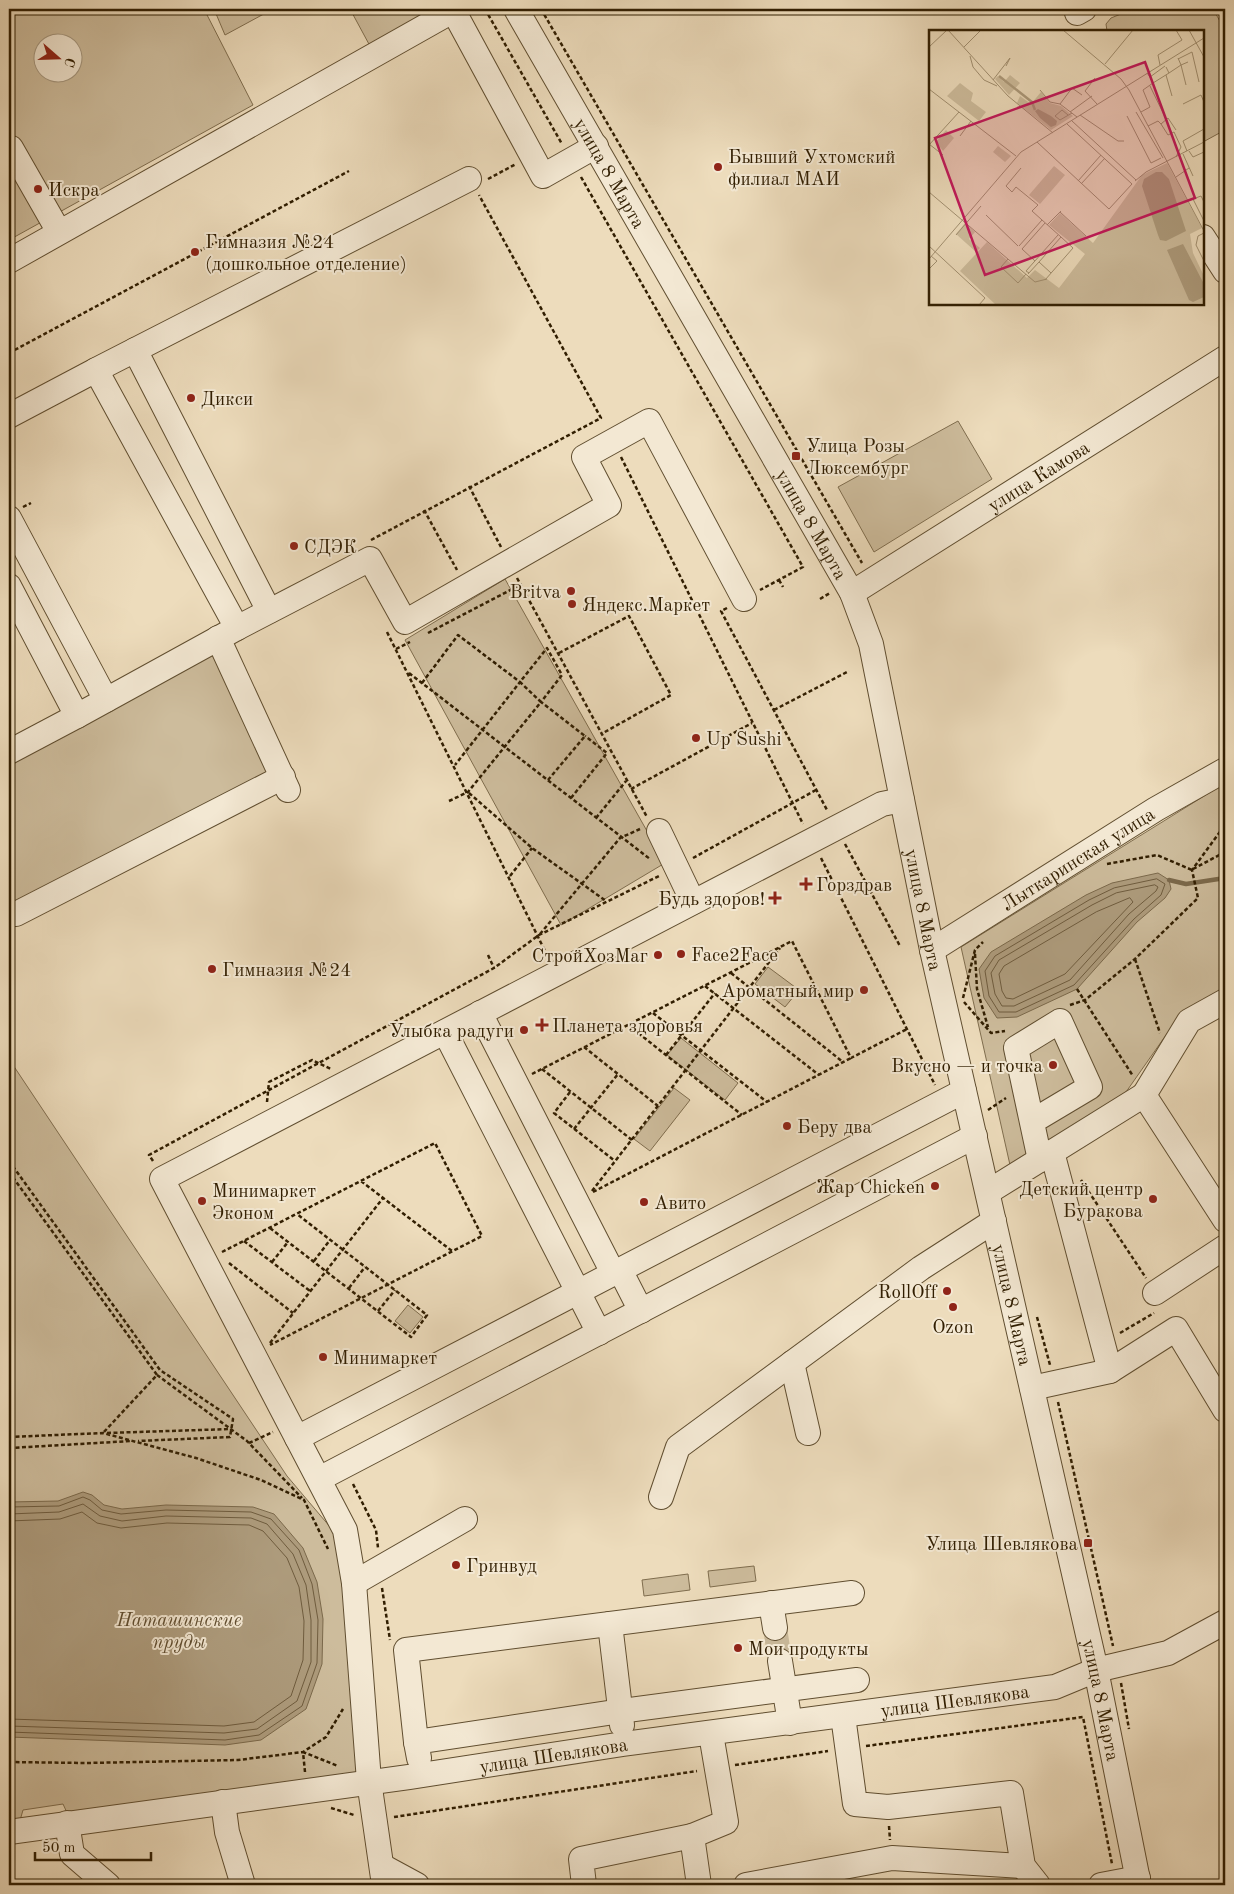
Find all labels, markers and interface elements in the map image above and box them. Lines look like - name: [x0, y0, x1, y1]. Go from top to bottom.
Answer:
- inset map: [929, 30, 1204, 305]
- north arrow: [32, 32, 82, 82]
- text: С: [61, 55, 77, 69]
- street label: улица 8 Марта: [569, 116, 648, 233]
- place label: Бывший Ухтомский филиал МАИ: [728, 149, 896, 190]
- marker: Бывший Ухтомский филиал МАИ: [712, 161, 724, 173]
- place label: Искра: [48, 182, 100, 201]
- marker: Искра: [32, 183, 44, 195]
- place label: Гимназия №24 (дошкольное отделение): [205, 234, 407, 275]
- marker: Гимназия №24 (дошкольное отделение): [189, 246, 201, 258]
- place label: Дикси: [201, 391, 253, 410]
- marker: Дикси: [185, 392, 197, 404]
- place label: Улица Розы Люксембург: [806, 438, 909, 479]
- street label: улица Камова: [985, 439, 1094, 517]
- marker: Улица Розы Люксембург: [790, 450, 802, 462]
- street label: улица 8 Марта: [771, 467, 849, 584]
- place label: СДЭК: [304, 539, 357, 558]
- marker: СДЭК: [288, 540, 300, 552]
- place label: Britva: [509, 584, 562, 603]
- marker: Britva: [565, 585, 577, 597]
- place label: Яндекс.Маркет: [582, 597, 710, 616]
- marker: Яндекс.Маркет: [566, 598, 578, 610]
- place label: Up Sushi: [706, 731, 782, 750]
- marker: Up Sushi: [690, 732, 702, 744]
- street label: Лыткаринская улица: [999, 805, 1159, 916]
- street label: улица 8 Марта: [900, 847, 944, 973]
- place label: Горздрав: [816, 877, 892, 896]
- marker: Горздрав: [800, 878, 812, 890]
- place label: Будь здоров!: [658, 891, 765, 910]
- marker: Будь здоров!: [769, 892, 781, 904]
- place label: Face2Face: [691, 947, 778, 966]
- place label: СтройХозМаг: [532, 948, 648, 967]
- marker: Face2Face: [675, 948, 687, 960]
- marker: СтройХозМаг: [652, 949, 664, 961]
- place label: Гимназия №24: [222, 962, 351, 981]
- marker: Гимназия №24: [206, 963, 218, 975]
- place label: Ароматный мир: [721, 983, 854, 1002]
- marker: Ароматный мир: [858, 984, 870, 996]
- place label: Планета здоровья: [552, 1018, 703, 1037]
- marker: Планета здоровья: [536, 1019, 548, 1031]
- place label: Улыбка радуги: [389, 1023, 514, 1042]
- marker: Улыбка радуги: [518, 1024, 530, 1036]
- place label: Вкусно — и точка: [891, 1058, 1044, 1077]
- marker: Вкусно — и точка: [1047, 1059, 1059, 1071]
- place label: Беру два: [797, 1119, 872, 1138]
- marker: Беру два: [781, 1120, 793, 1132]
- place label: Жар Chicken: [816, 1179, 925, 1198]
- marker: Жар Chicken: [929, 1180, 941, 1192]
- place label: Детский центр Буракова: [1019, 1181, 1144, 1222]
- place label: Минимаркет Эконом: [212, 1183, 316, 1224]
- marker: Детский центр Буракова: [1147, 1193, 1159, 1205]
- marker: Минимаркет Эконом: [196, 1195, 208, 1207]
- place label: Авито: [654, 1195, 706, 1214]
- marker: Авито: [638, 1196, 650, 1208]
- street label: улица 8 Марта: [987, 1243, 1034, 1368]
- place label: RollOff: [878, 1284, 938, 1303]
- marker: RollOff: [941, 1285, 953, 1297]
- marker: Ozon: [947, 1301, 959, 1313]
- place label: Ozon: [932, 1319, 974, 1338]
- place label: Минимаркет: [333, 1350, 437, 1369]
- marker: Минимаркет: [317, 1351, 329, 1363]
- place label: Улица Шевлякова: [925, 1536, 1079, 1555]
- marker: Улица Шевлякова: [1082, 1537, 1094, 1549]
- place label: Гринвуд: [466, 1558, 537, 1577]
- marker: Гринвуд: [450, 1559, 462, 1571]
- park label: Наташинские пруды: [116, 1612, 242, 1653]
- street label: улица 8 Марта: [1077, 1638, 1121, 1763]
- place label: Мои продукты: [748, 1641, 868, 1660]
- marker: Мои продукты: [732, 1642, 744, 1654]
- street label: улица Шевлякова: [880, 1683, 1031, 1722]
- street label: улица Шевлякова: [478, 1736, 630, 1778]
- scale bar: [35, 1829, 151, 1861]
- text: 50 m: [42, 1841, 76, 1856]

